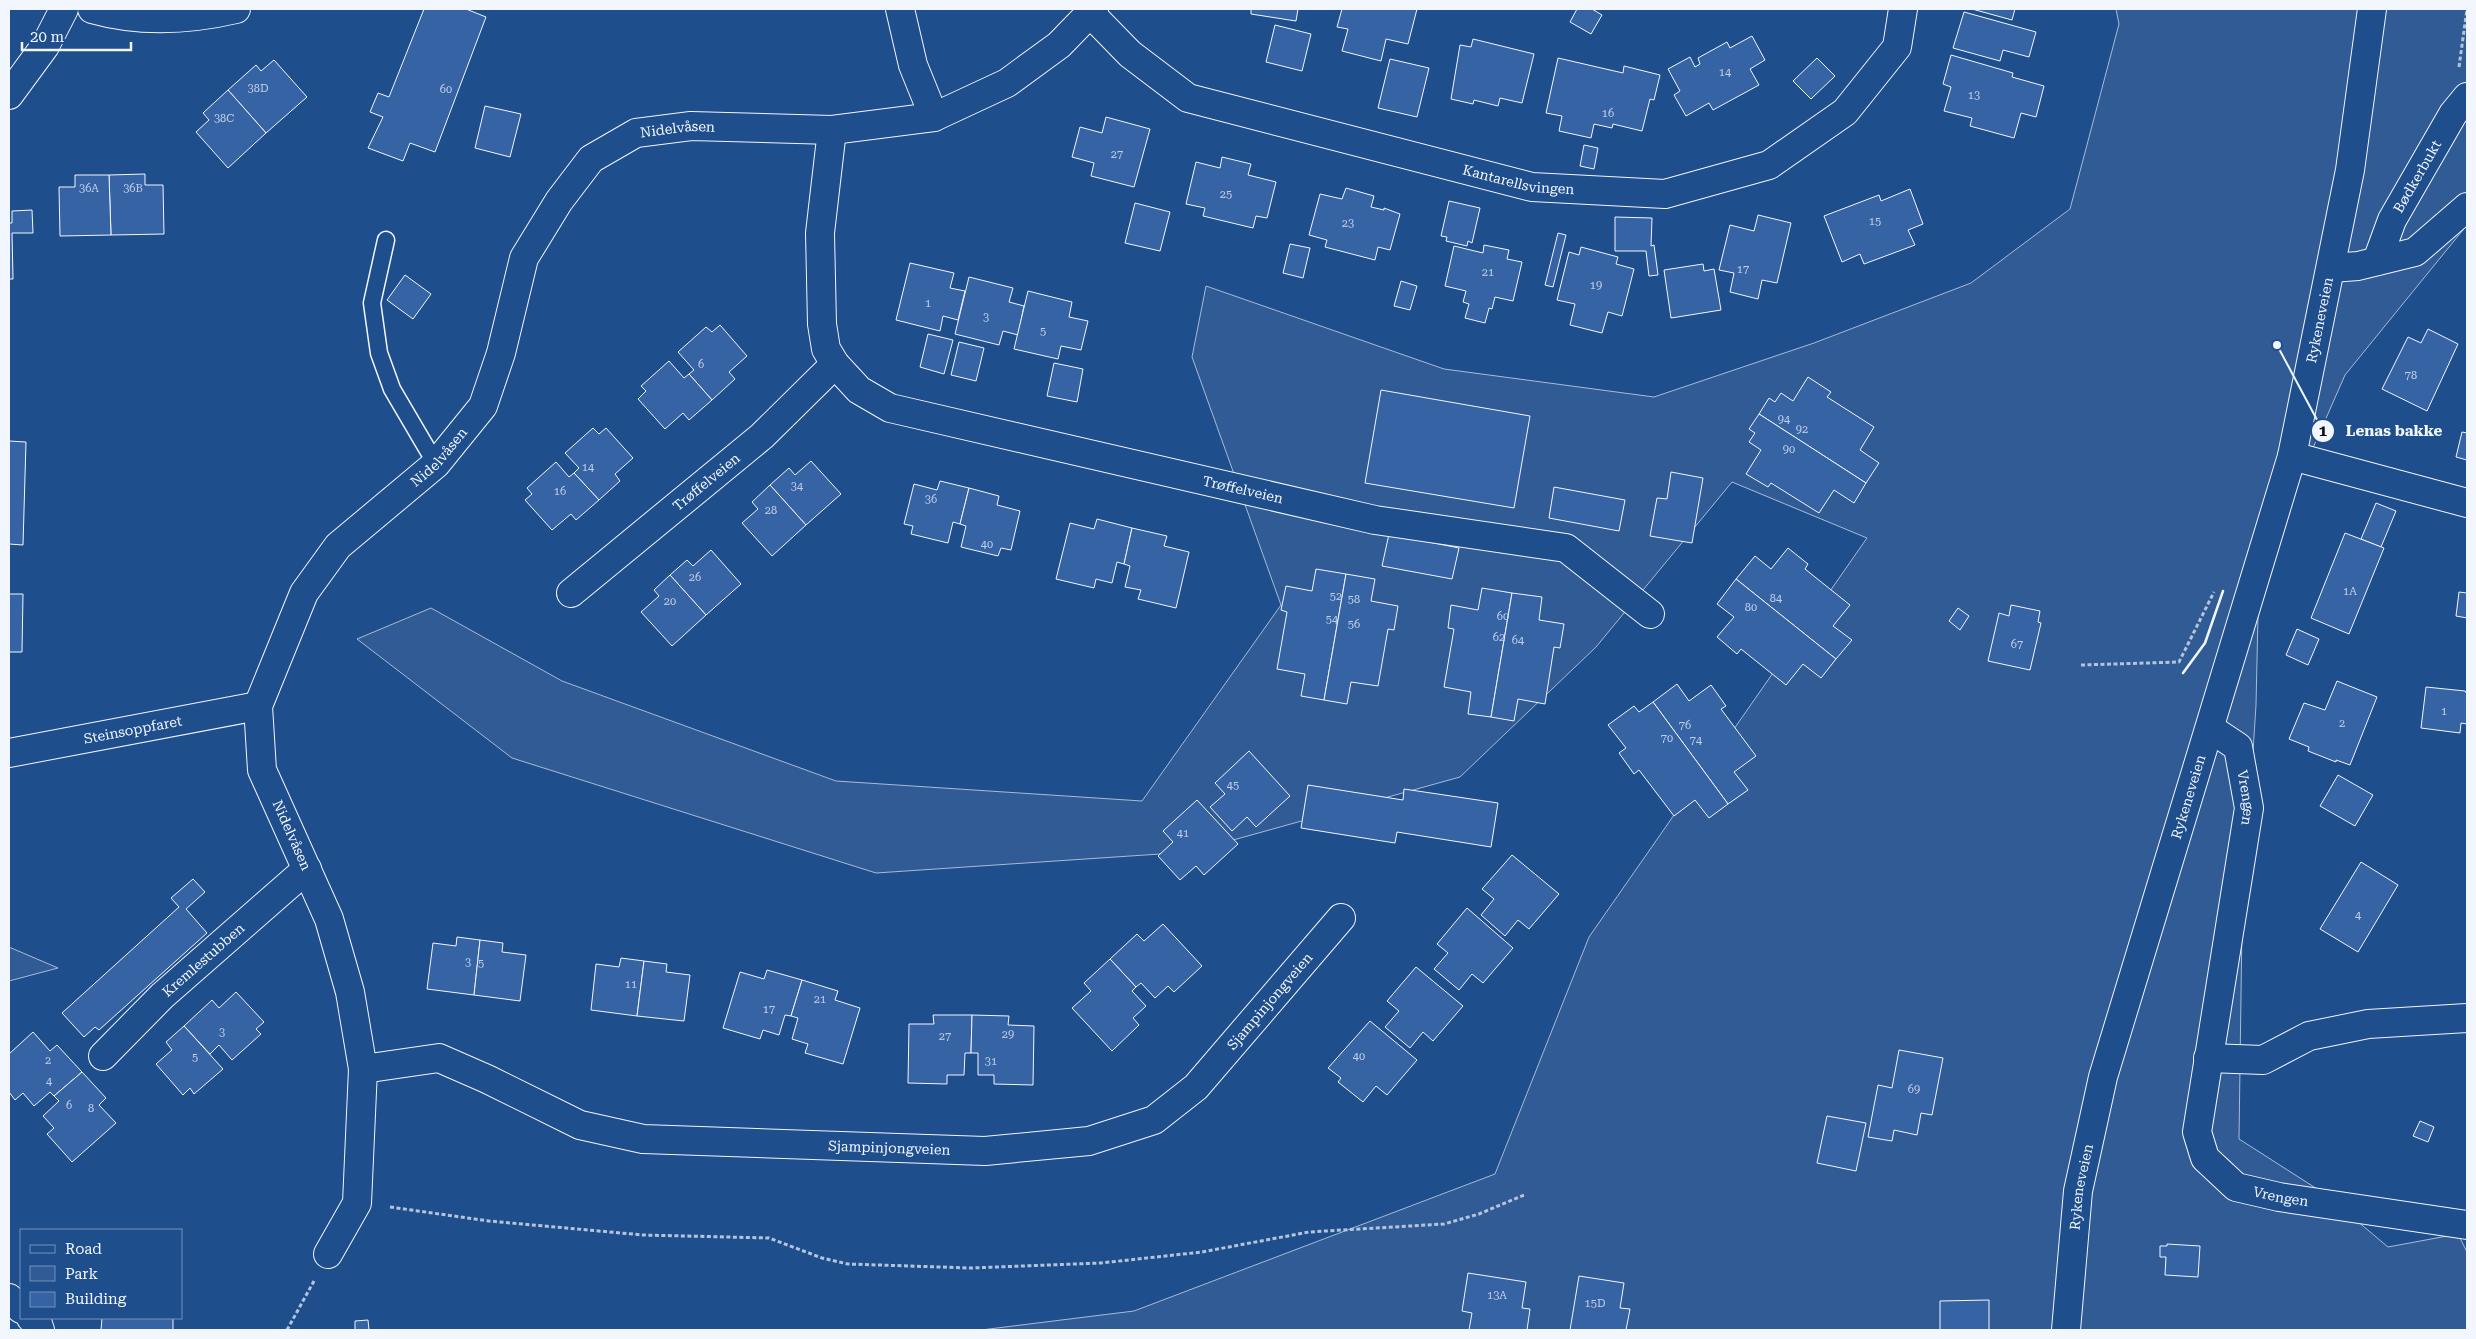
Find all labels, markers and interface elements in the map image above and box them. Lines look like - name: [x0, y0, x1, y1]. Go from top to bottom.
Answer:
- scale bar: [22, 20, 131, 52]
- text: 20 m: [30, 28, 65, 46]
- house number: 14: [1719, 66, 1732, 79]
- house number: 38D: [248, 82, 268, 95]
- house number: 60: [440, 83, 452, 96]
- house number: 13: [1968, 89, 1980, 102]
- house number: 16: [1602, 107, 1614, 120]
- house number: 38C: [214, 112, 234, 125]
- street label: Nidelvåsen: [639, 118, 715, 140]
- street label: Bødkerbukt: [2390, 137, 2444, 215]
- house number: 27: [1111, 148, 1123, 161]
- street label: Kantarellsvingen: [1461, 161, 1575, 197]
- house number: 36A: [79, 182, 99, 195]
- house number: 36B: [123, 182, 143, 195]
- house number: 25: [1220, 188, 1232, 201]
- house number: 15: [1869, 215, 1881, 228]
- house number: 23: [1342, 217, 1354, 230]
- house number: 17: [1737, 263, 1749, 276]
- house number: 21: [1482, 266, 1494, 279]
- street label: Rykeneveien: [2303, 276, 2336, 364]
- house number: 19: [1590, 279, 1602, 292]
- house number: 1: [925, 297, 931, 310]
- house number: 3: [983, 311, 989, 324]
- house number: 5: [1040, 325, 1046, 338]
- house number: 6: [698, 358, 704, 371]
- house number: 78: [2405, 369, 2417, 382]
- house number: 94: [1778, 413, 1791, 426]
- callout: Lenas bakke: [2311, 416, 2452, 446]
- text: 1: [2319, 422, 2328, 440]
- text: Lenas bakke: [2346, 422, 2442, 440]
- house number: 92: [1796, 423, 1808, 436]
- street label: Nidelvåsen: [407, 424, 470, 490]
- house number: 90: [1783, 443, 1795, 456]
- street label: Trøffelveien: [669, 450, 743, 514]
- house number: 14: [582, 461, 595, 474]
- street label: Trøffelveien: [1201, 472, 1285, 507]
- house number: 34: [791, 480, 804, 493]
- house number: 16: [554, 485, 566, 498]
- house number: 36: [925, 493, 937, 506]
- house number: 28: [765, 504, 777, 517]
- house number: 40: [981, 538, 993, 551]
- house number: 26: [689, 571, 701, 584]
- house number: 1A: [2343, 585, 2357, 598]
- house number: 52: [1330, 590, 1342, 603]
- house number: 84: [1770, 592, 1783, 605]
- house number: 58: [1348, 593, 1360, 606]
- house number: 20: [664, 595, 676, 608]
- house number: 80: [1745, 601, 1757, 614]
- house number: 60: [1497, 610, 1509, 623]
- house number: 54: [1326, 613, 1339, 626]
- house number: 56: [1348, 618, 1360, 631]
- house number: 62: [1493, 631, 1505, 644]
- house number: 64: [1512, 634, 1525, 647]
- house number: 67: [2011, 638, 2023, 651]
- house number: 1: [2441, 705, 2447, 718]
- street label: Steinsoppfaret: [82, 713, 183, 747]
- house number: 2: [2339, 717, 2345, 730]
- house number: 76: [1679, 719, 1691, 732]
- house number: 70: [1661, 732, 1673, 745]
- house number: 74: [1690, 734, 1703, 747]
- street label: Rykeneveien: [2168, 753, 2209, 841]
- street label: Vrengen: [2234, 769, 2257, 827]
- house number: 45: [1227, 779, 1239, 792]
- street label: Nidelvåsen: [269, 797, 315, 873]
- house number: 41: [1177, 827, 1189, 840]
- house number: 4: [2355, 909, 2362, 922]
- street label: Kremlestubben: [159, 920, 247, 1000]
- street label: Sjampinjongveien: [1224, 949, 1316, 1053]
- house number: 3: [465, 956, 471, 969]
- house number: 5: [478, 957, 484, 970]
- house number: 11: [625, 978, 637, 991]
- house number: 21: [814, 993, 826, 1006]
- house number: 17: [763, 1003, 775, 1016]
- house number: 3: [219, 1026, 225, 1039]
- house number: 29: [1002, 1028, 1014, 1041]
- house number: 27: [939, 1030, 951, 1043]
- house number: 40: [1353, 1050, 1365, 1063]
- house number: 5: [192, 1051, 198, 1064]
- house number: 2: [45, 1054, 51, 1067]
- house number: 31: [985, 1055, 997, 1068]
- house number: 4: [46, 1075, 53, 1088]
- house number: 69: [1908, 1083, 1920, 1096]
- house number: 6: [66, 1099, 72, 1112]
- house number: 8: [88, 1102, 94, 1115]
- street label: Sjampinjongveien: [828, 1138, 951, 1158]
- street label: Rykeneveien: [2067, 1142, 2096, 1231]
- street label: Vrengen: [2251, 1183, 2309, 1209]
- legend: [20, 1229, 182, 1319]
- text: Road: [65, 1240, 102, 1258]
- text: Park: [65, 1265, 99, 1283]
- house number: 13A: [1487, 1289, 1507, 1302]
- text: Building: [65, 1290, 127, 1308]
- house number: 15D: [1585, 1297, 1605, 1310]

